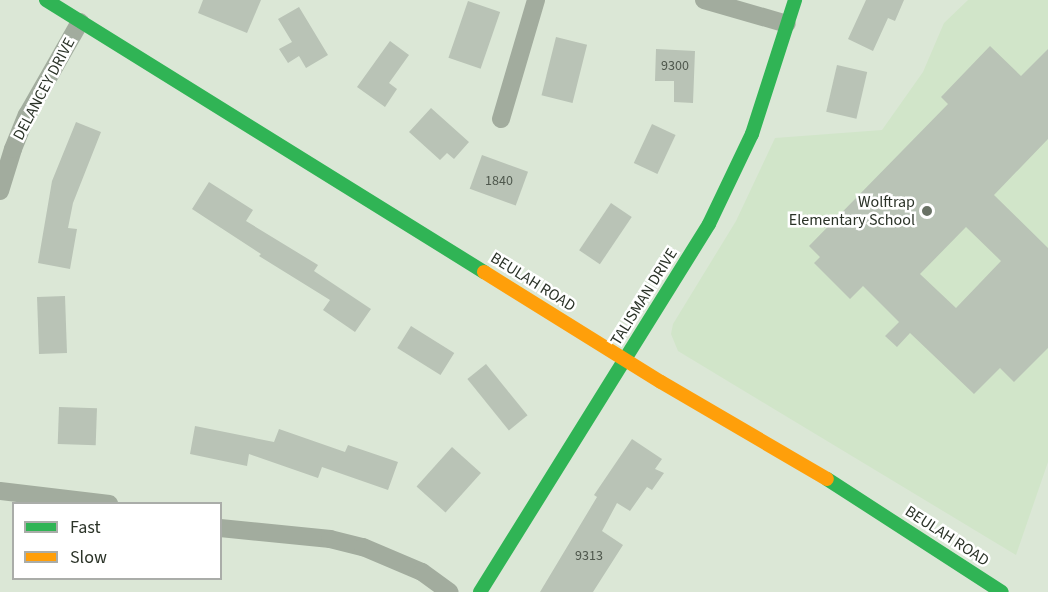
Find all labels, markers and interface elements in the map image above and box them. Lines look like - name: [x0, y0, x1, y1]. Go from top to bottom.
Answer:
- street label: DELANCEY DRIVE: [9, 34, 79, 144]
- house number: 9300: [661, 58, 689, 74]
- house number: 1840: [485, 173, 513, 189]
- place label: Wolftrap Elementary School: [789, 192, 915, 230]
- marker: Wolftrap Elementary School: [920, 204, 934, 218]
- street label: TALISMAN DRIVE: [606, 245, 682, 349]
- street label: BEULAH ROAD: [487, 248, 579, 316]
- legend: [12, 502, 222, 580]
- street label: BEULAH ROAD: [901, 502, 993, 570]
- text: Fast: [70, 515, 101, 540]
- text: Slow: [70, 545, 107, 570]
- house number: 9313: [575, 548, 603, 564]

